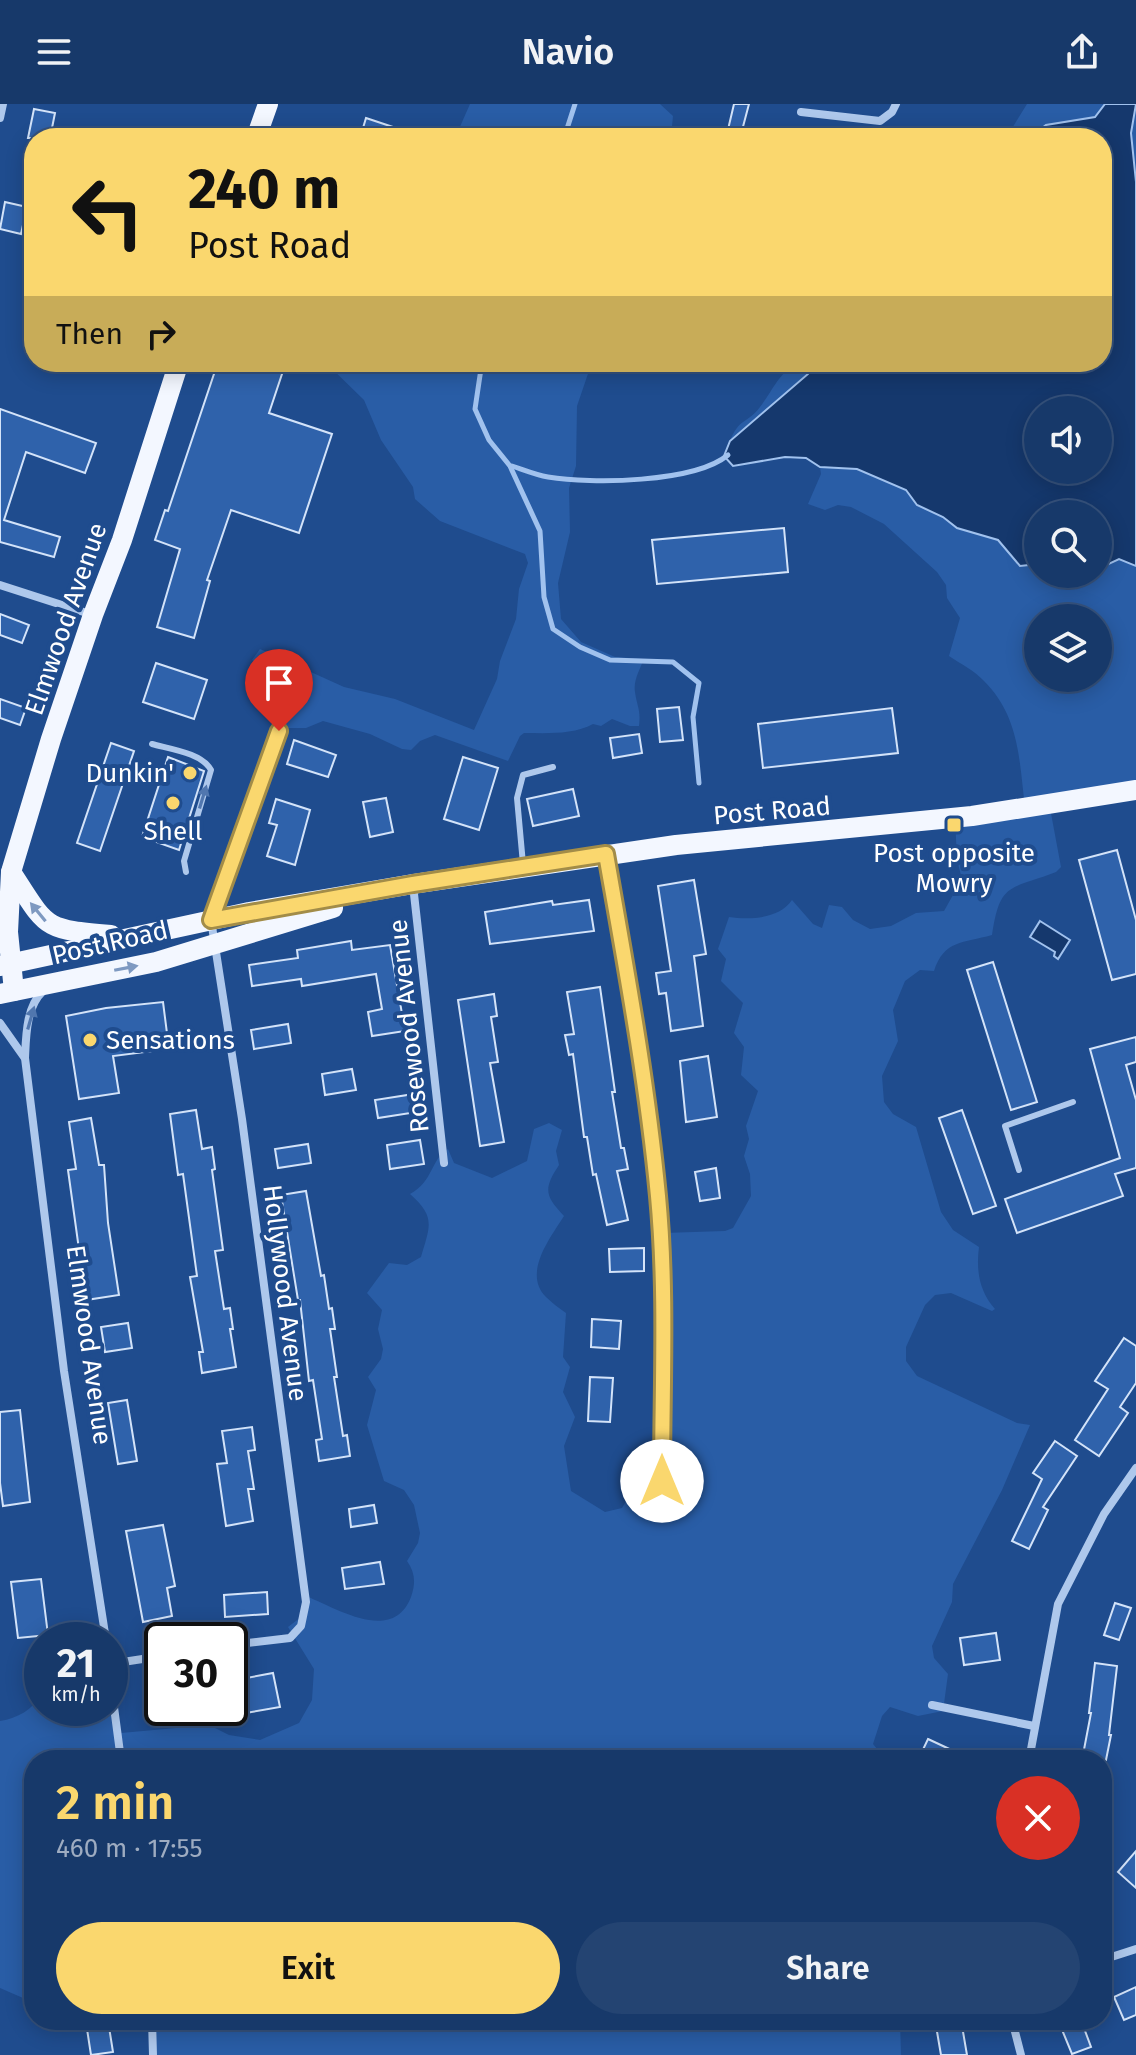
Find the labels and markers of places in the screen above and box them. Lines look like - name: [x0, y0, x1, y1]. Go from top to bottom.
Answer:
- pin: [245, 649, 313, 731]
- place label: Dunkin': [86, 758, 174, 789]
- marker: Dunkin': [181, 764, 199, 782]
- marker: Shell: [164, 794, 182, 812]
- place label: Shell: [144, 816, 203, 847]
- marker: Post opposite Mowry: [945, 816, 963, 834]
- place label: Post opposite Mowry: [873, 838, 1035, 899]
- place label: Sensations: [106, 1025, 235, 1056]
- marker: Sensations: [81, 1031, 99, 1049]

